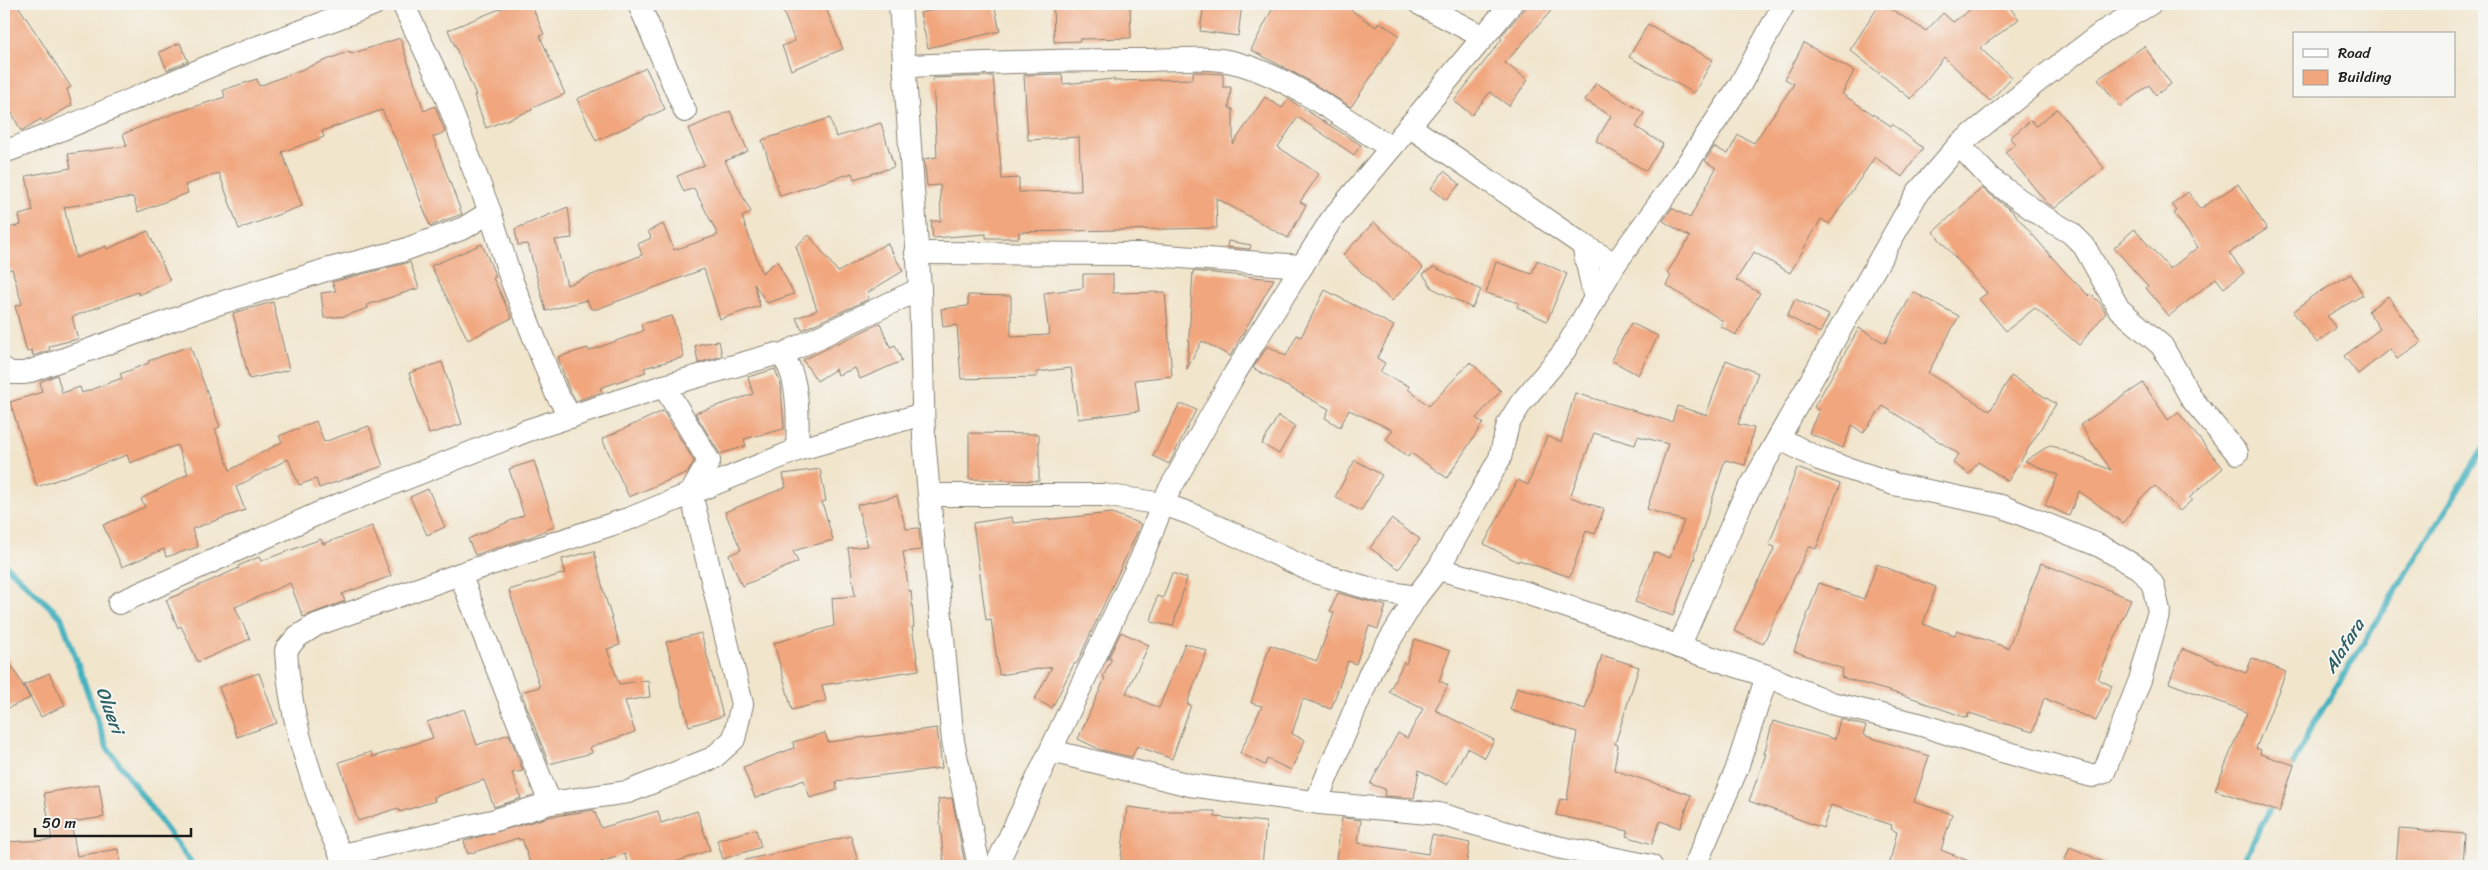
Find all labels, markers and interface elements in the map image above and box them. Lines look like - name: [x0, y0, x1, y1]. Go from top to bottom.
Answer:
- legend: [2293, 32, 2456, 98]
- text: Road: [2338, 40, 2371, 66]
- text: Building: [2338, 64, 2392, 90]
- water label: Alafara: [2314, 611, 2374, 680]
- water label: Olueri: [87, 682, 135, 742]
- scale bar: [35, 805, 191, 837]
- text: 50 m: [42, 810, 77, 836]

